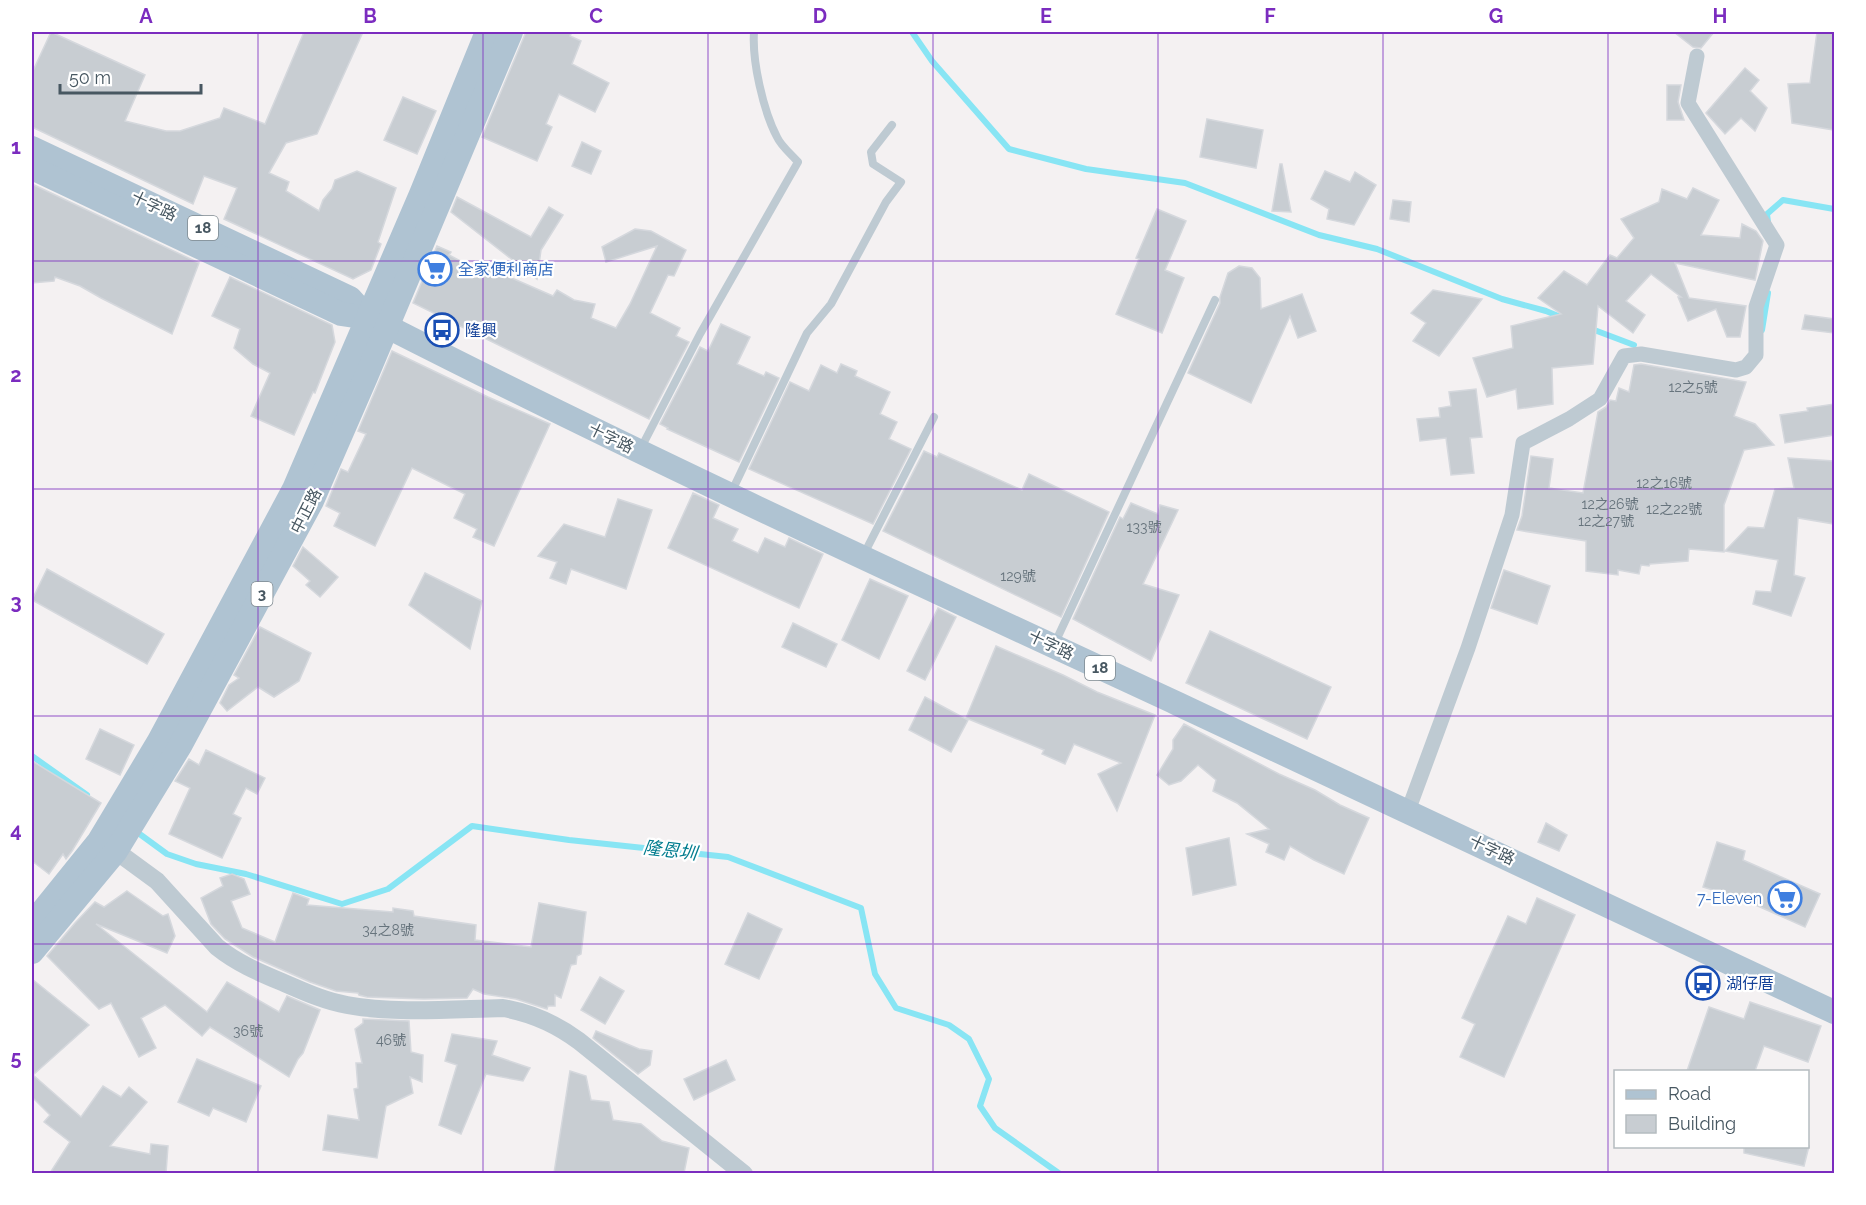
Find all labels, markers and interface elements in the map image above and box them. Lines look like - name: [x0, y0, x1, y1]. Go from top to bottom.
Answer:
- text: A: [139, 4, 153, 28]
- text: B: [363, 4, 377, 28]
- text: C: [589, 4, 603, 28]
- text: D: [813, 4, 827, 28]
- text: E: [1040, 4, 1052, 28]
- text: F: [1264, 4, 1276, 28]
- text: G: [1489, 4, 1503, 28]
- text: H: [1713, 4, 1727, 28]
- scale bar: [60, 57, 201, 95]
- text: 50 m: [69, 67, 111, 88]
- text: 1: [11, 135, 21, 159]
- street label: 十字路: [128, 187, 180, 225]
- road number: 18: [188, 216, 218, 240]
- supermarket icon: 全家便利商店: [417, 251, 453, 287]
- place label: 全家便利商店: [458, 260, 554, 279]
- bus stop icon: 隆興: [424, 312, 460, 348]
- place label: 隆興: [465, 321, 497, 340]
- text: 2: [10, 363, 22, 387]
- house number: 12之5號: [1669, 379, 1717, 395]
- street label: 十字路: [585, 419, 637, 457]
- house number: 12之16號: [1636, 475, 1692, 491]
- street label: 中正路: [287, 485, 325, 537]
- house number: 12之26號: [1581, 496, 1639, 512]
- house number: 12之22號: [1646, 501, 1702, 517]
- house number: 12之27號: [1578, 513, 1634, 529]
- house number: 133號: [1127, 519, 1161, 535]
- house number: 129號: [1000, 568, 1036, 584]
- road number: 3: [252, 582, 272, 606]
- text: 3: [10, 590, 22, 614]
- street label: 十字路: [1025, 626, 1077, 664]
- road number: 18: [1085, 656, 1115, 680]
- text: 4: [10, 818, 22, 842]
- street label: 十字路: [1466, 831, 1518, 869]
- water label: 隆恩圳: [642, 836, 701, 864]
- supermarket icon: 7-Eleven: [1767, 880, 1803, 916]
- place label: 7-Eleven: [1697, 889, 1762, 908]
- house number: 34之8號: [362, 922, 414, 938]
- bus stop icon: 湖仔厝: [1685, 965, 1721, 1001]
- place label: 湖仔厝: [1726, 974, 1774, 993]
- house number: 36號: [233, 1023, 263, 1039]
- house number: 46號: [376, 1032, 406, 1048]
- text: 5: [10, 1046, 22, 1070]
- legend: [1614, 1070, 1809, 1148]
- text: Road: [1668, 1083, 1711, 1104]
- text: Building: [1668, 1113, 1736, 1134]

